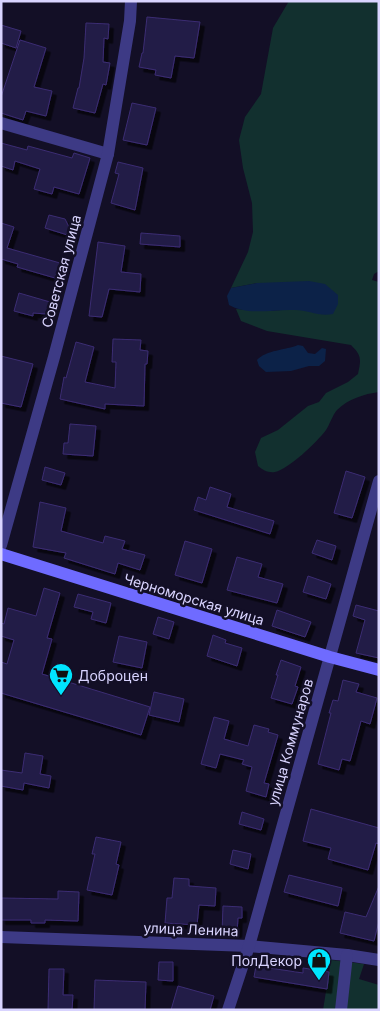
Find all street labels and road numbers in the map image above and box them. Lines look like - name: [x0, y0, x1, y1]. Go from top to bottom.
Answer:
- street label: Советская улица: [38, 213, 84, 329]
- street label: Черноморская улица: [122, 570, 266, 628]
- street label: улица Коммунаров: [264, 676, 316, 808]
- street label: улица Ленина: [143, 919, 239, 939]

